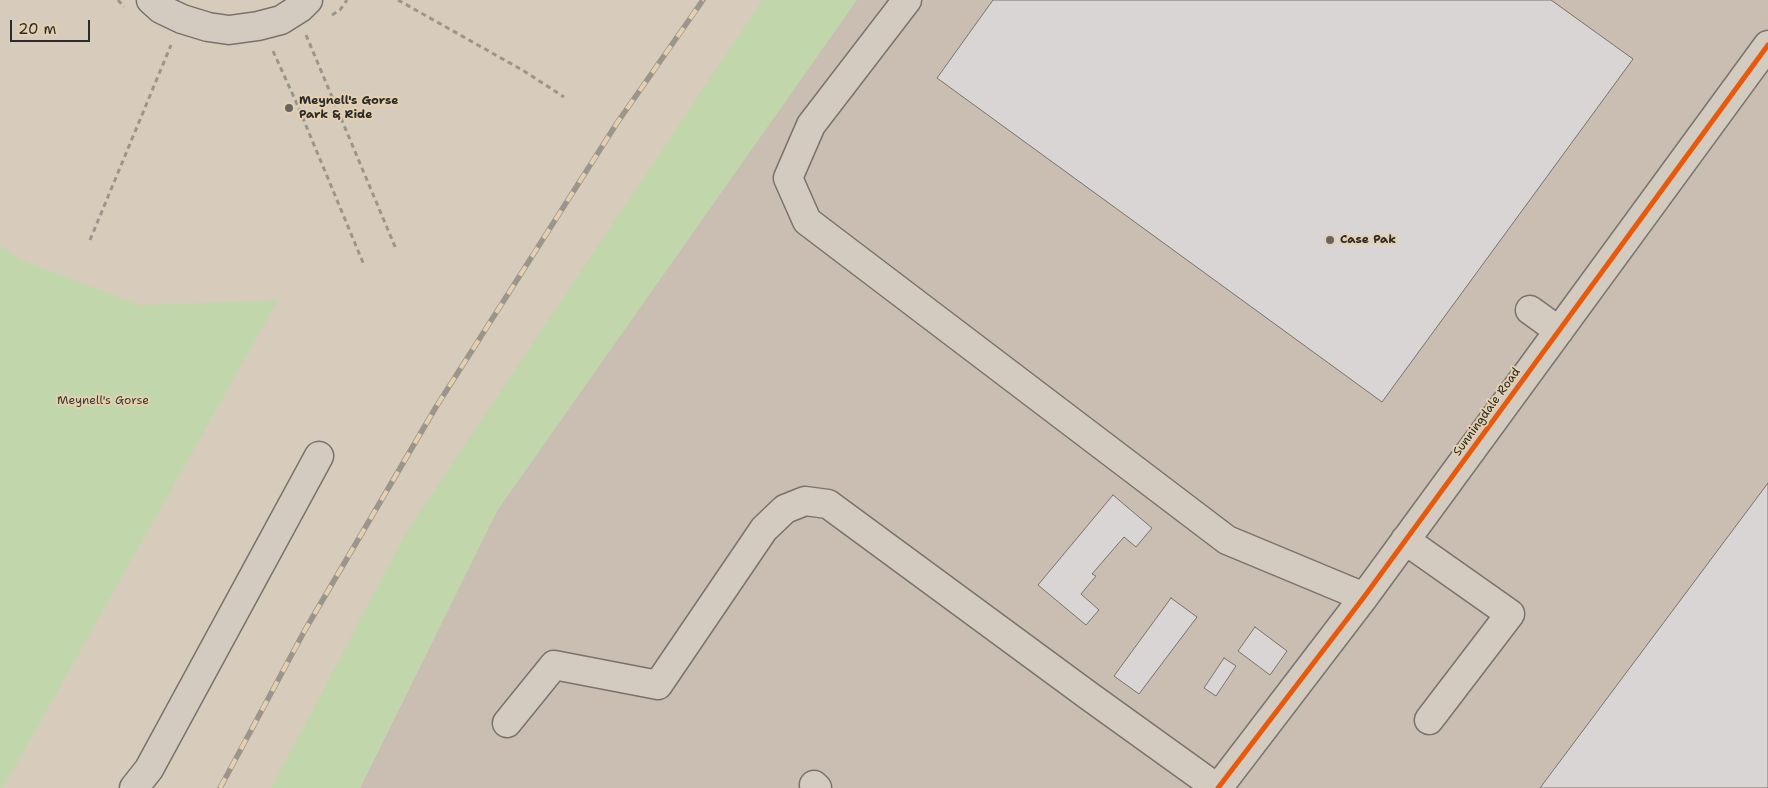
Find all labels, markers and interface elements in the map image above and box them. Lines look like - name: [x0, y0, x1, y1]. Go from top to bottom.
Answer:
- scale bar: [12, 10, 92, 42]
- text: 20 m: [18, 19, 57, 39]
- place label: Meynell's Gorse Park & Ride: [299, 94, 399, 122]
- marker: Meynell's Gorse Park & Ride: [283, 102, 295, 114]
- place label: Case Pak: [1340, 233, 1396, 247]
- marker: Case Pak: [1324, 234, 1336, 246]
- street label: Sunningdale Road: [1450, 365, 1524, 459]
- park label: Meynell's Gorse: [57, 394, 149, 408]

